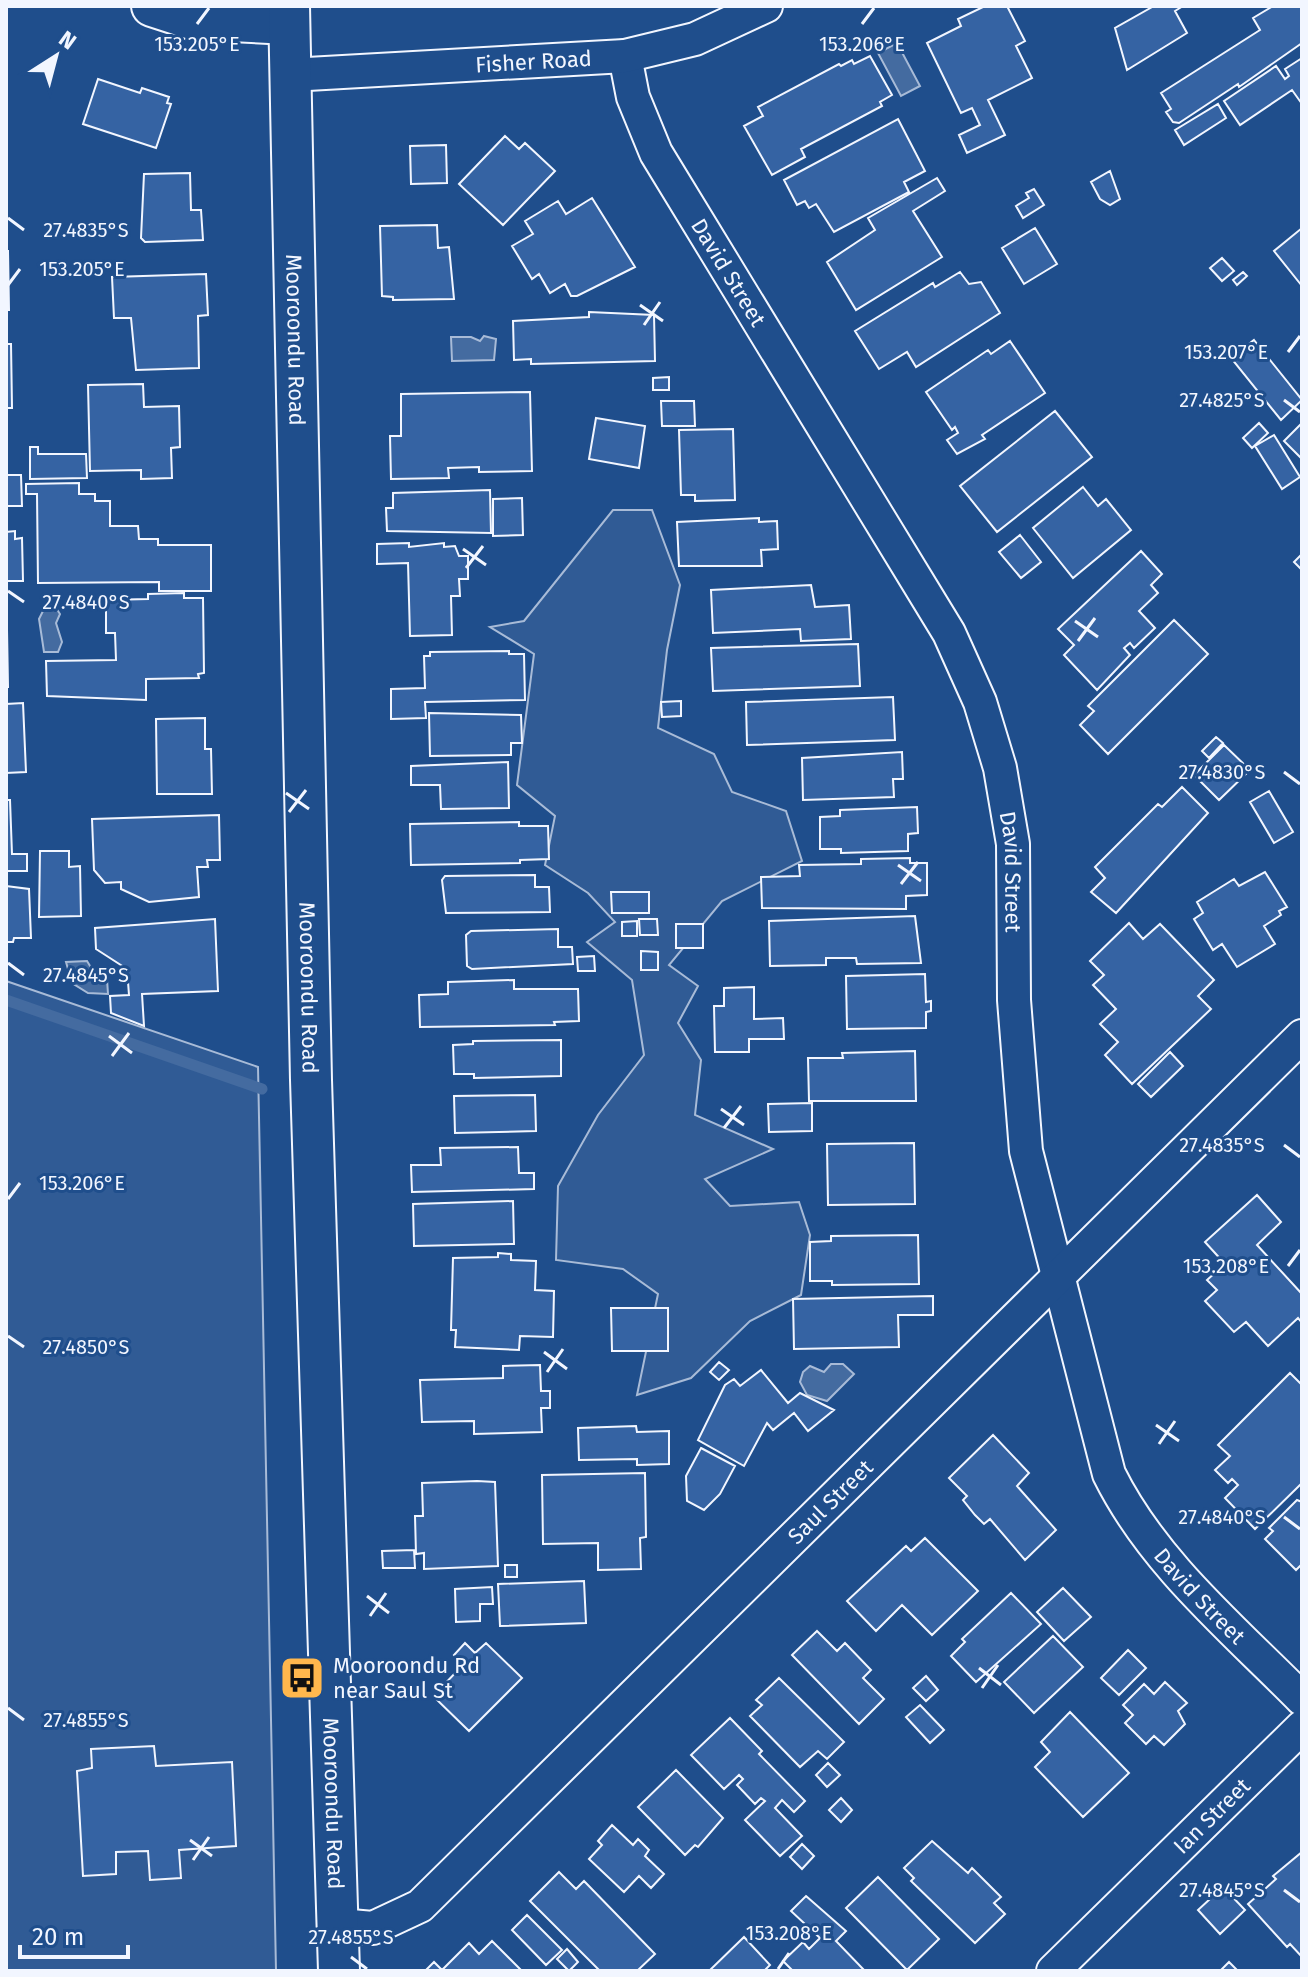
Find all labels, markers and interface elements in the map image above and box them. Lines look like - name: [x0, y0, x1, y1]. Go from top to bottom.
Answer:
- north arrow: [16, 16, 96, 96]
- text: N: [54, 25, 81, 55]
- text: 153.205°E: [154, 32, 240, 56]
- text: 153.206°E: [819, 32, 905, 56]
- street label: Fisher Road: [475, 45, 593, 78]
- street label: David Street: [685, 214, 772, 331]
- text: 27.4835°S: [43, 218, 129, 242]
- street label: Mooroondu Road: [280, 254, 311, 426]
- text: 153.205°E: [39, 257, 125, 281]
- text: 153.207°E: [1184, 340, 1268, 364]
- text: 27.4825°S: [1179, 388, 1265, 412]
- text: 27.4840°S: [42, 590, 130, 614]
- text: 27.4830°S: [1179, 760, 1266, 784]
- street label: David Street: [994, 809, 1027, 932]
- street label: Mooroondu Road: [293, 902, 324, 1074]
- text: 27.4845°S: [43, 963, 129, 987]
- text: 27.4835°S: [1179, 1133, 1265, 1157]
- text: 153.206°E: [39, 1171, 125, 1195]
- text: 153.208°E: [1183, 1254, 1269, 1278]
- text: 27.4850°S: [43, 1335, 130, 1359]
- street label: Saul Street: [782, 1454, 879, 1550]
- text: 27.4840°S: [1178, 1505, 1266, 1529]
- street label: David Street: [1148, 1543, 1251, 1650]
- place label: Mooroondu Rd near Saul St: [333, 1652, 480, 1704]
- bus stop icon: Mooroondu Rd near Saul St: [278, 1654, 326, 1702]
- text: 27.4855°S: [43, 1708, 129, 1732]
- street label: Mooroondu Road: [317, 1717, 349, 1890]
- street label: Ian Street: [1168, 1772, 1256, 1860]
- text: 27.4845°S: [1179, 1878, 1265, 1902]
- scale bar: [20, 1909, 128, 1959]
- text: 153.208°E: [746, 1921, 832, 1945]
- text: 20 m: [32, 1923, 84, 1951]
- text: 27.4855°S: [308, 1925, 394, 1949]

